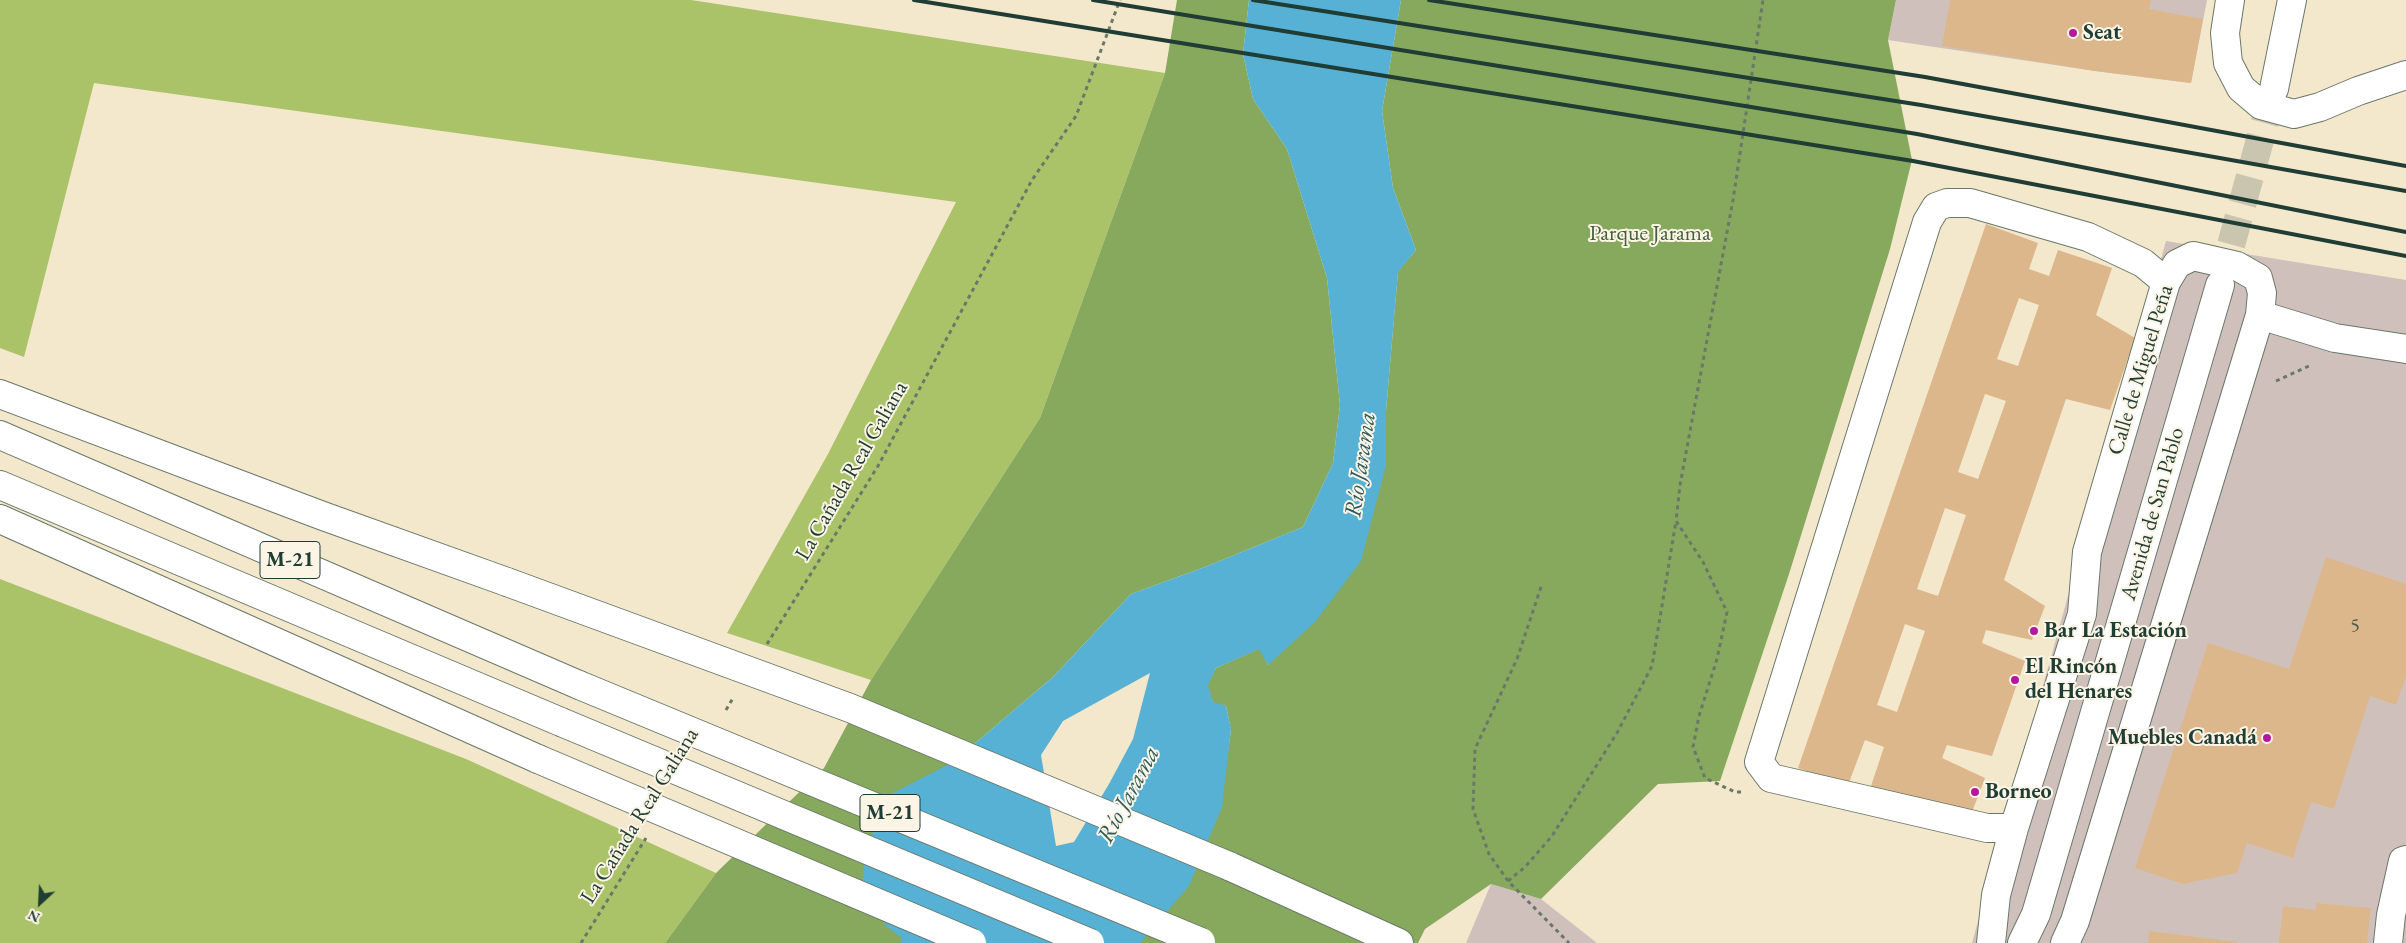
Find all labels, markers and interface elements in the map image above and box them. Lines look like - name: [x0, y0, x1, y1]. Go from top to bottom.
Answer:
- place label: Seat: [2083, 20, 2121, 46]
- marker: Seat: [2067, 27, 2079, 39]
- park label: Parque Jarama: [1589, 221, 1711, 247]
- street label: Calle de Miguel Peña: [2103, 282, 2179, 458]
- street label: La Cañada Real Galiana: [790, 377, 914, 565]
- water label: Río Jarama: [1339, 411, 1383, 519]
- street label: Avenida de San Pablo: [2116, 424, 2190, 604]
- road number: M-21: [260, 542, 320, 578]
- house number: 5: [2350, 615, 2360, 639]
- place label: Bar La Estación: [2044, 618, 2187, 644]
- marker: Bar La Estación: [2028, 625, 2040, 637]
- place label: El Rincón del Henares: [2025, 654, 2132, 706]
- marker: El Rincón del Henares: [2009, 674, 2021, 686]
- street label: La Cañada Real Galiana: [575, 723, 705, 909]
- place label: Muebles Canadá: [2108, 725, 2257, 751]
- marker: Muebles Canadá: [2261, 732, 2273, 744]
- water label: Río Jarama: [1092, 742, 1166, 848]
- place label: Borneo: [1985, 779, 2052, 805]
- marker: Borneo: [1969, 786, 1981, 798]
- road number: M-21: [860, 794, 920, 831]
- north arrow: [15, 878, 65, 928]
- text: N: [25, 906, 43, 927]

